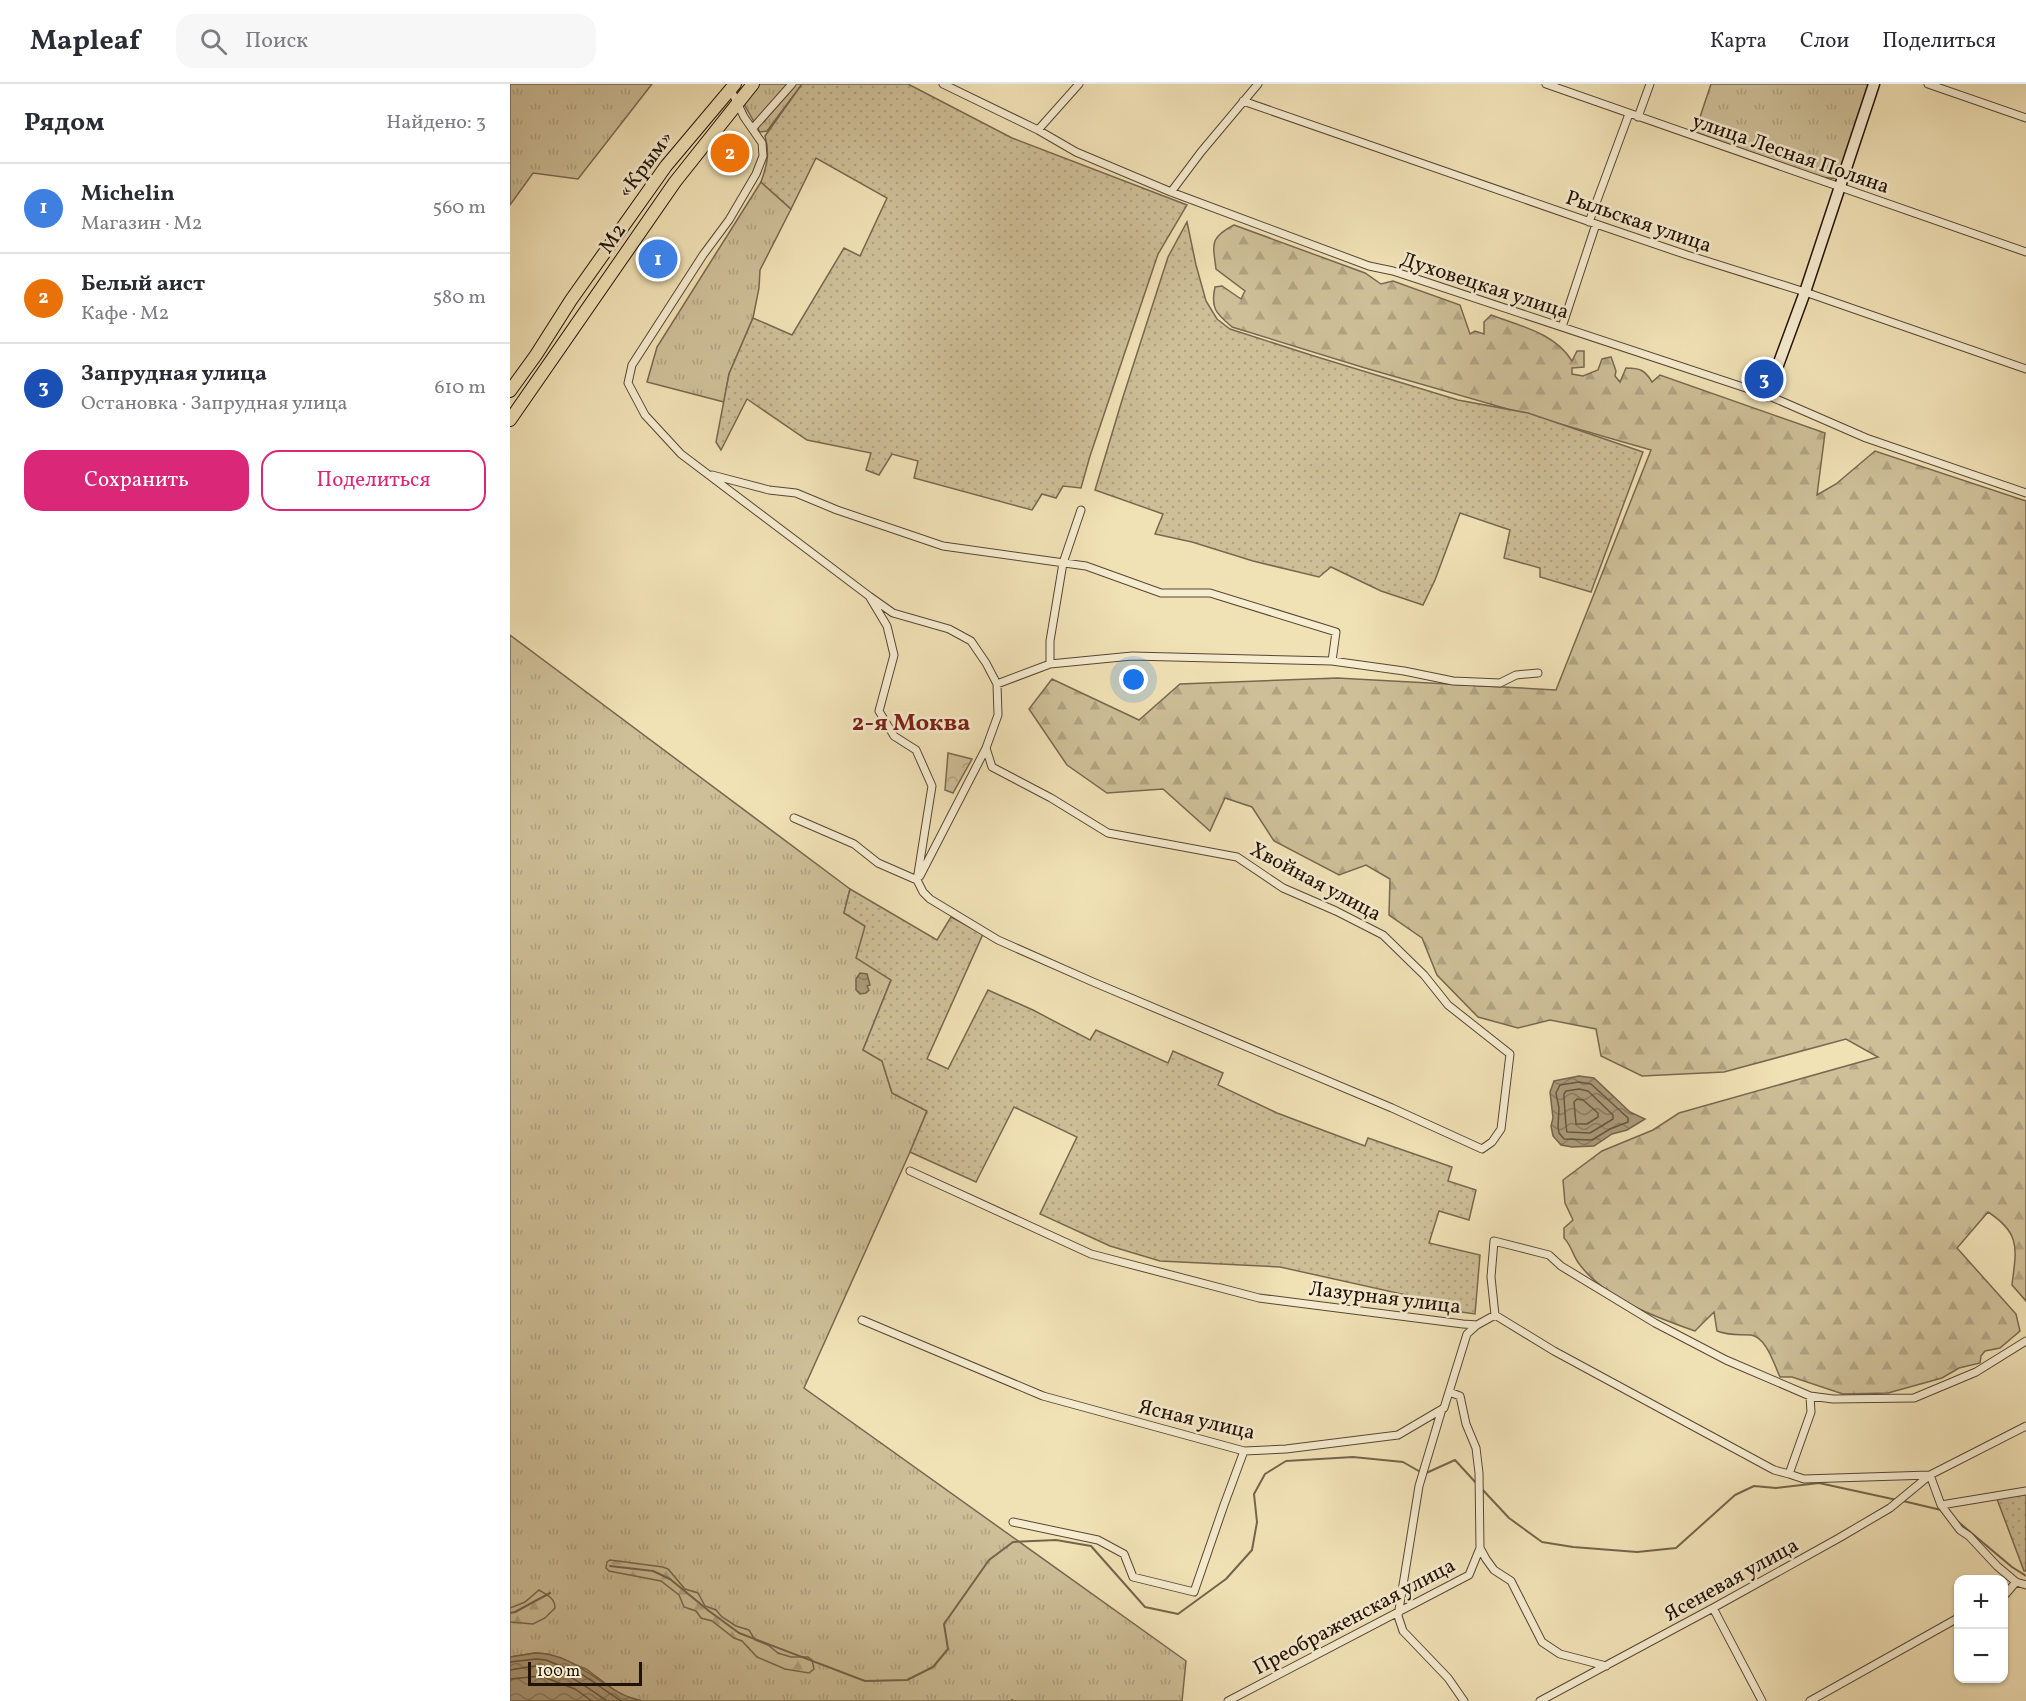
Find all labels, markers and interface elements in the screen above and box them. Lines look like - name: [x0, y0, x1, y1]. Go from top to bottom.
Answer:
- search box: [176, 14, 596, 68]
- text: Mapleaf: [30, 22, 140, 61]
- icon: search: [197, 25, 230, 58]
- text: Поиск: [245, 26, 308, 57]
- text: Карта: [1710, 27, 1767, 56]
- text: Слои: [1800, 27, 1849, 56]
- text: Поделиться: [1882, 27, 1996, 56]
- text: Рядом: [24, 105, 104, 141]
- street label: улица Лесная Поляна: [1688, 107, 1893, 202]
- text: Найдено: 3: [386, 109, 486, 137]
- street label: «Крым»: [611, 125, 681, 204]
- pin: 2: [710, 130, 750, 176]
- text: Michelin: [81, 179, 175, 210]
- street label: Рыльская улица: [1562, 184, 1715, 261]
- text: 1: [39, 194, 48, 222]
- text: 560 m: [433, 194, 486, 222]
- text: Магазин · М2: [81, 210, 203, 238]
- street label: М2: [593, 218, 634, 260]
- pin: 1: [638, 236, 678, 282]
- street label: Духовецкая улица: [1396, 245, 1573, 327]
- text: Белый аист: [81, 269, 205, 300]
- text: 2: [38, 284, 49, 312]
- text: 580 m: [433, 284, 486, 312]
- text: Кафе · М2: [81, 300, 169, 328]
- pin: 3: [1744, 356, 1784, 402]
- text: Запрудная улица: [81, 359, 267, 390]
- text: 3: [38, 374, 49, 402]
- text: 610 m: [434, 374, 486, 402]
- text: Остановка · Запрудная улица: [81, 390, 348, 418]
- button: Сохранить: [24, 450, 249, 511]
- button: Поделиться: [261, 450, 486, 511]
- your location: [1119, 665, 1148, 694]
- district label: 2-я Моква: [852, 707, 970, 741]
- street label: Хвойная улица: [1245, 836, 1386, 929]
- street label: Лазурная улица: [1307, 1275, 1462, 1322]
- street label: Ясная улица: [1135, 1393, 1258, 1448]
- street label: Ясеневая улица: [1659, 1531, 1804, 1629]
- street label: Преображенская улица: [1248, 1552, 1461, 1683]
- map controls: [1954, 1575, 2008, 1683]
- button: +: [1954, 1575, 2008, 1629]
- button: −: [1954, 1629, 2008, 1683]
- scale bar: [528, 1659, 642, 1686]
- text: 100 m: [537, 1661, 580, 1683]

